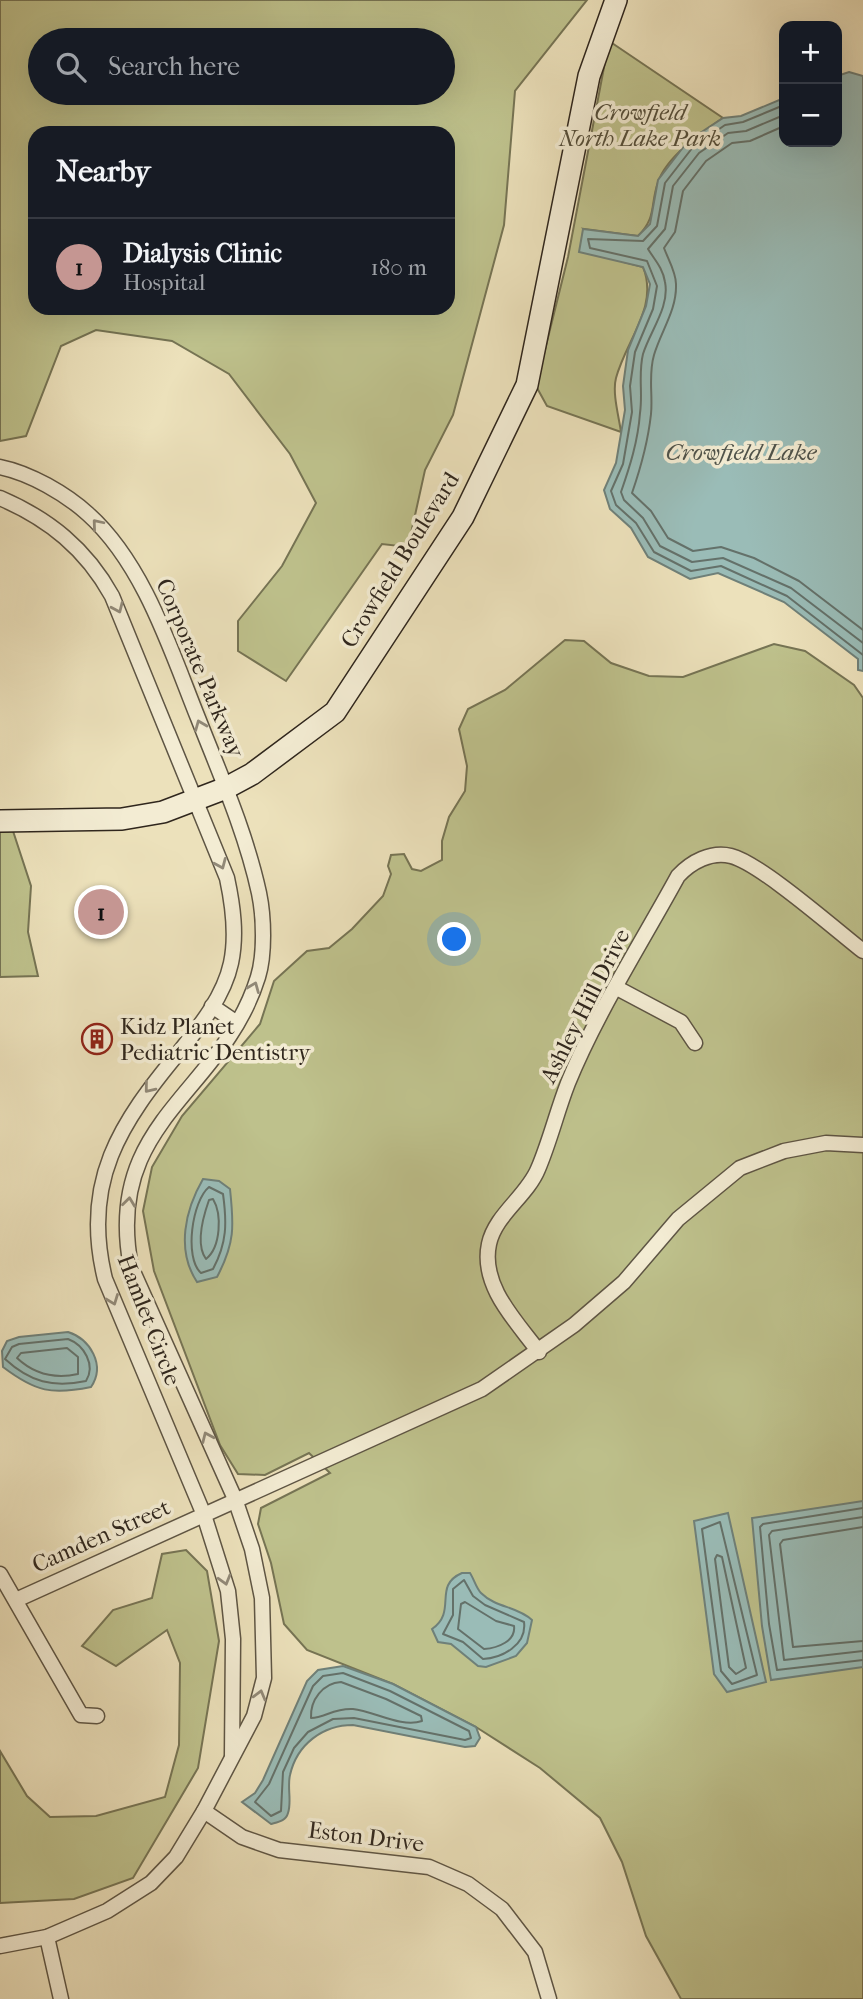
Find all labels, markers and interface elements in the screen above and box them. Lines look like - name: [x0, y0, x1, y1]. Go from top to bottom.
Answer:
- map controls: [779, 21, 842, 147]
- button: +: [779, 21, 842, 84]
- search box: [28, 28, 455, 105]
- icon: search: [52, 48, 90, 86]
- text: Search here: [108, 51, 240, 82]
- button: −: [779, 84, 842, 147]
- park label: Crowfield North Lake Park: [558, 99, 721, 152]
- text: Nearby: [56, 154, 151, 189]
- text: Dialysis Clinic: [123, 238, 282, 269]
- text: 1: [75, 254, 83, 281]
- text: 180 m: [370, 254, 427, 281]
- text: Hospital: [123, 269, 205, 296]
- water label: Crowfield Lake: [666, 438, 818, 466]
- street label: Crowfield Boulevard: [335, 467, 465, 653]
- one-way arrow: [92, 520, 105, 532]
- street label: Corporate Parkway: [150, 575, 250, 762]
- one-way arrow: [110, 601, 124, 613]
- one-way arrow: [195, 720, 209, 732]
- one-way arrow: [213, 856, 227, 869]
- pin: 1: [78, 886, 124, 938]
- your location: [437, 922, 471, 956]
- street label: Ashley Hill Drive: [534, 924, 635, 1089]
- one-way arrow: [245, 982, 259, 994]
- place label: Kidz Planet Pediatric Dentistry: [120, 1013, 311, 1066]
- building icon: Kidz Planet Pediatric Dentistry: [80, 1022, 114, 1056]
- one-way arrow: [145, 1080, 158, 1092]
- one-way arrow: [121, 1196, 136, 1208]
- street label: Hamlet Circle: [112, 1251, 186, 1389]
- one-way arrow: [105, 1294, 119, 1306]
- one-way arrow: [201, 1432, 215, 1444]
- street label: Camden Street: [28, 1494, 174, 1578]
- one-way arrow: [217, 1573, 231, 1585]
- one-way arrow: [252, 1689, 266, 1701]
- street label: Eston Drive: [306, 1816, 426, 1858]

